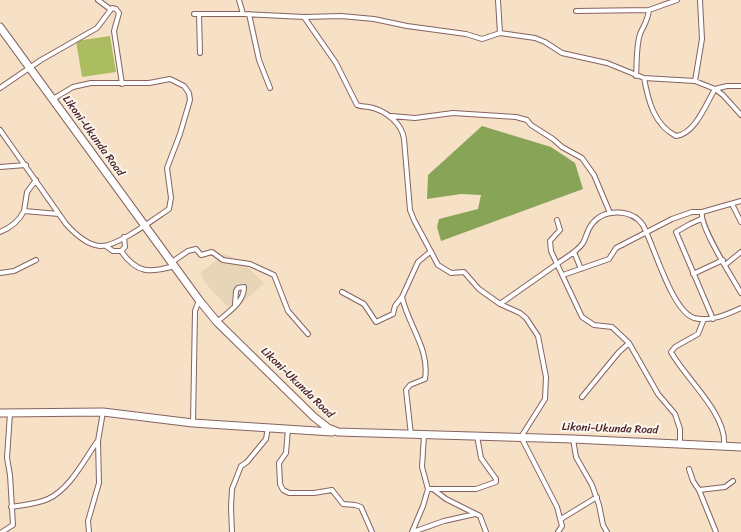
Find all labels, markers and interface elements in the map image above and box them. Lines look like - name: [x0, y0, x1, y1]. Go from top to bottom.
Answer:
- street label: Likoni-Ukunda Road: [59, 93, 127, 179]
- street label: Likoni-Ukunda Road: [258, 345, 336, 421]
- street label: Likoni-Ukunda Road: [562, 421, 658, 437]

